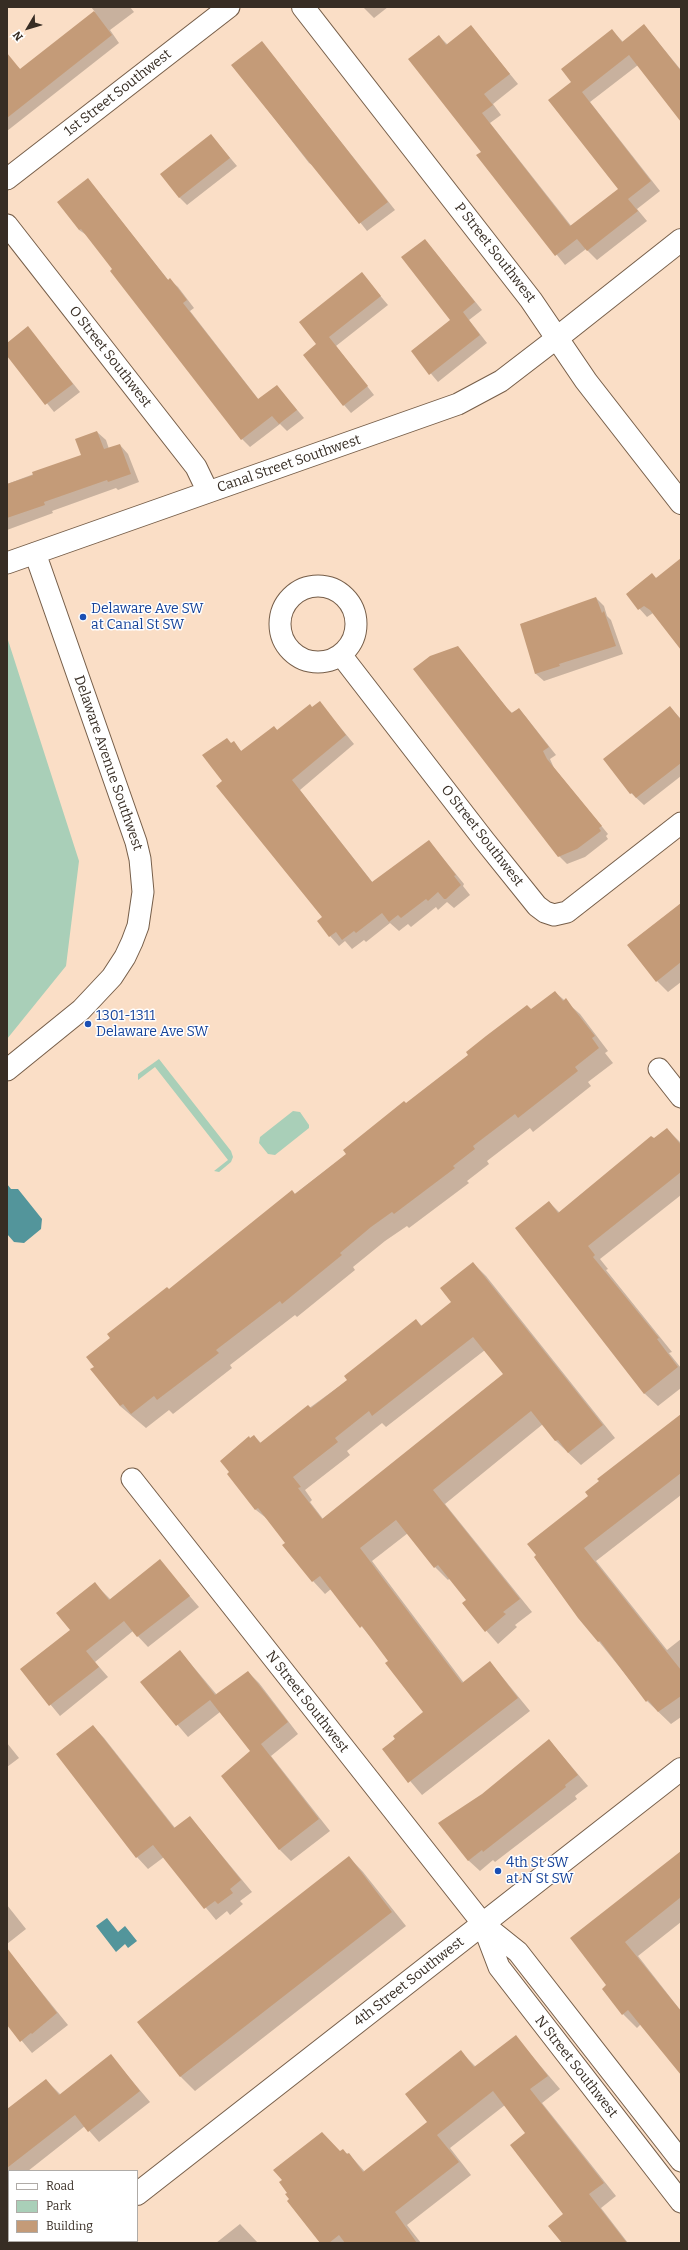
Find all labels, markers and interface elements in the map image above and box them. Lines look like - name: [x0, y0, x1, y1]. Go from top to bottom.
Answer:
- north arrow: [8, 8, 48, 48]
- text: N: [10, 28, 26, 43]
- street label: 1st Street Southwest: [61, 46, 175, 140]
- street label: P Street Southwest: [451, 200, 539, 306]
- street label: O Street Southwest: [65, 303, 155, 411]
- street label: Canal Street Southwest: [215, 432, 363, 496]
- place label: Delaware Ave SW at Canal St SW: [91, 601, 203, 634]
- marker: Delaware Ave SW at Canal St SW: [78, 612, 88, 622]
- street label: Delaware Avenue Southwest: [70, 673, 146, 853]
- street label: O Street Southwest: [437, 782, 527, 890]
- place label: 1301-1311 Delaware Ave SW: [96, 1008, 208, 1040]
- marker: 1301-1311 Delaware Ave SW: [83, 1019, 93, 1029]
- street label: N Street Southwest: [262, 1648, 352, 1756]
- place label: 4th St SW at N St SW: [506, 1855, 573, 1888]
- marker: 4th St SW at N St SW: [493, 1866, 503, 1876]
- street label: 4th Street Southwest: [350, 1934, 468, 2030]
- street label: N Street Southwest: [531, 2013, 621, 2121]
- legend: [8, 2170, 138, 2242]
- text: Road: [46, 2179, 74, 2193]
- text: Park: [46, 2199, 71, 2213]
- text: Building: [46, 2219, 93, 2233]

